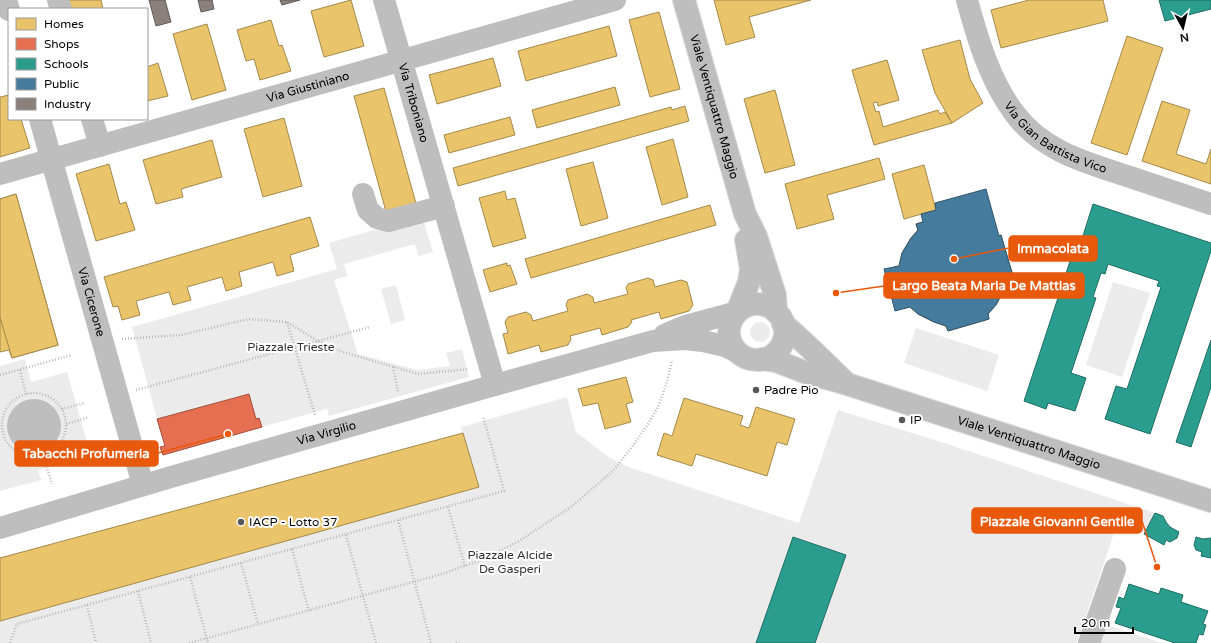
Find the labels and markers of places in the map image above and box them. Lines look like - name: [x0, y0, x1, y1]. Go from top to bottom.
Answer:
- callout: Immacolata: [1009, 236, 1097, 261]
- callout: Largo Beata Maria De Mattias: [884, 273, 1084, 298]
- place label: Padre Pio: [764, 383, 819, 397]
- marker: Padre Pio: [751, 385, 761, 395]
- place label: IP: [910, 413, 921, 427]
- marker: IP: [897, 415, 907, 425]
- callout: Tabacchi Profumeria: [15, 441, 158, 466]
- callout: Piazzale Giovanni Gentile: [972, 508, 1142, 533]
- place label: IACP - Lotto 37: [249, 515, 337, 529]
- marker: IACP - Lotto 37: [236, 517, 246, 527]

